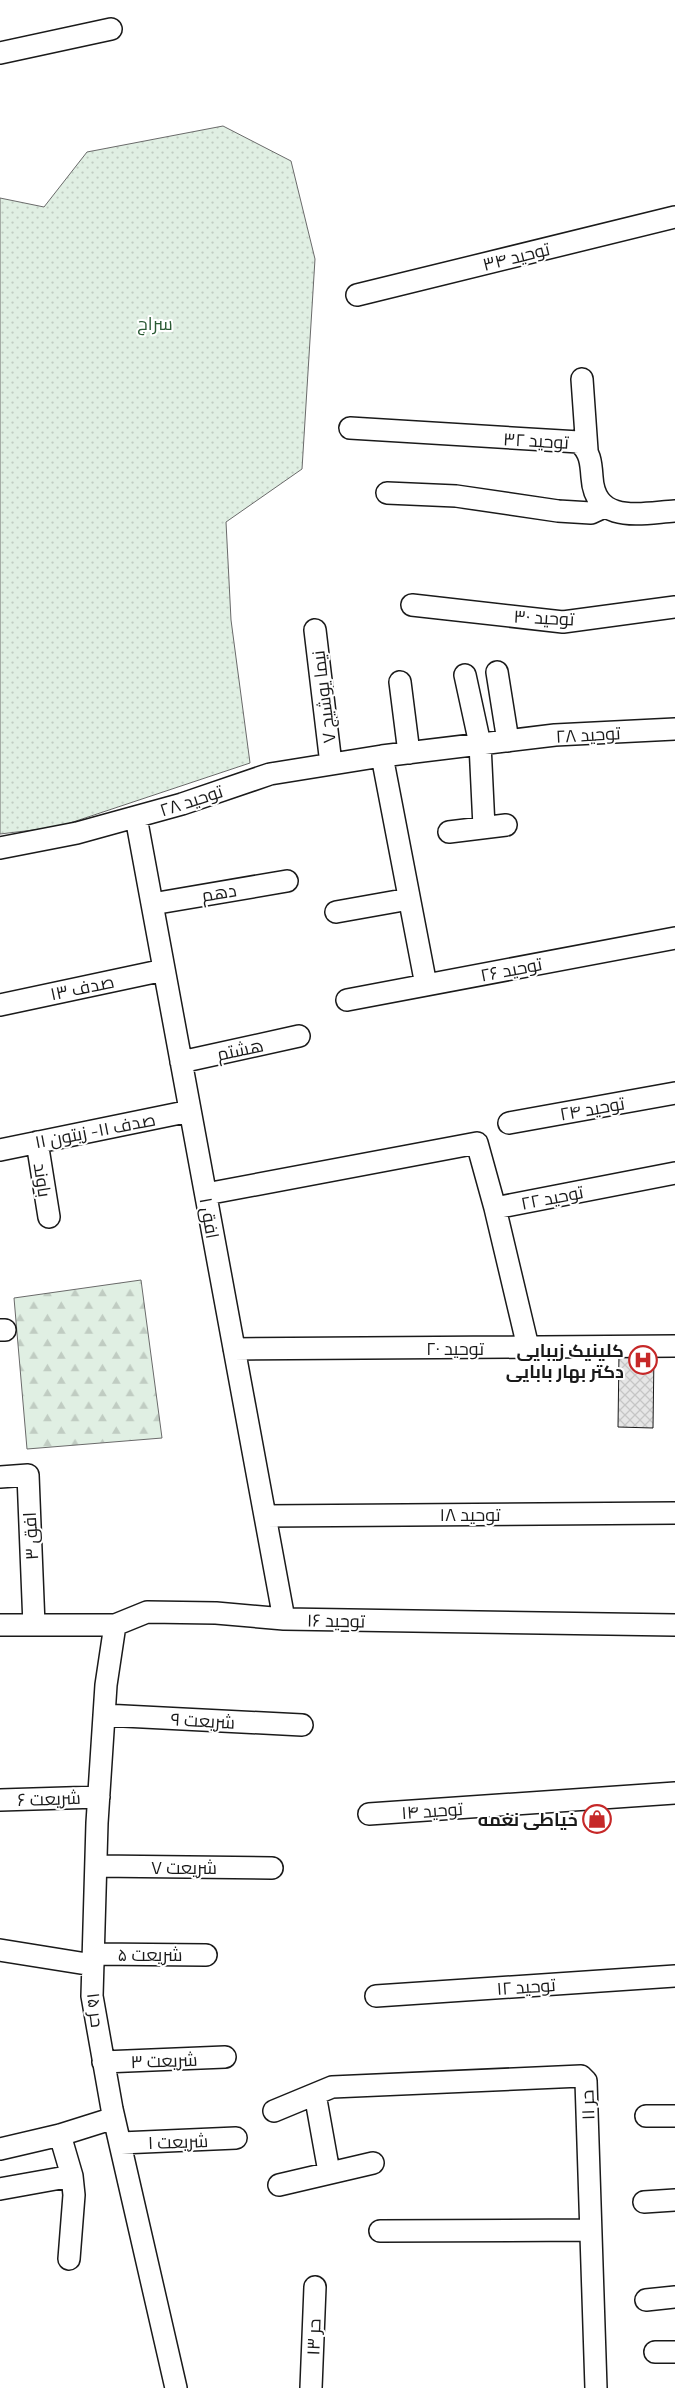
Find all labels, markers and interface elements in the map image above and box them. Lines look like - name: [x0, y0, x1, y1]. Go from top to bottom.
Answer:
- street label: توحید ۳۴: [480, 237, 552, 276]
- park label: سراج: [137, 312, 173, 336]
- street label: توحید ۳۲: [503, 427, 570, 454]
- street label: توحید ۳۰: [513, 604, 575, 631]
- street label: نیما یوشیج ۷: [306, 649, 342, 745]
- street label: توحید ۲۸: [555, 721, 621, 748]
- street label: توحید ۲۸: [157, 779, 226, 821]
- street label: دهم: [200, 878, 238, 908]
- street label: توحید ۲۶: [478, 952, 544, 987]
- street label: صدف ۱۳: [48, 970, 116, 1004]
- street label: هشتم: [215, 1033, 266, 1067]
- street label: توحید ۲۴: [558, 1091, 627, 1126]
- street label: صدف ۱۱- زیتون ۱۱: [33, 1108, 157, 1153]
- street label: باوند: [28, 1161, 57, 1199]
- street label: توحید ۲۲: [519, 1180, 585, 1215]
- street label: افق ۱: [194, 1196, 224, 1241]
- street label: توحید ۲۰: [426, 1337, 484, 1360]
- place label: کلینیک زیبایی دکتر بهار بابایی: [506, 1339, 624, 1383]
- hospital icon: کلینیک زیبایی دکتر بهار بابایی: [628, 1345, 658, 1375]
- street label: توحید ۱۸: [440, 1503, 501, 1526]
- street label: افق ۳: [18, 1511, 44, 1561]
- street label: توحید ۱۶: [307, 1608, 366, 1633]
- street label: شریعت ۹: [170, 1707, 236, 1734]
- street label: شریعت ۶: [17, 1786, 81, 1811]
- street label: توحید ۱۴: [400, 1797, 464, 1824]
- shop icon: خیاطی نغمه: [582, 1804, 612, 1834]
- place label: خیاطی نغمه: [478, 1808, 578, 1831]
- street label: شریعت ۷: [151, 1856, 217, 1879]
- street label: شریعت ۵: [118, 1943, 182, 1966]
- street label: توحید ۱۲: [496, 1973, 557, 2000]
- street label: حر ۱۵: [82, 1991, 109, 2029]
- street label: شریعت ۳: [130, 2048, 198, 2073]
- street label: حر ۱۱: [575, 2089, 600, 2121]
- street label: شریعت ۱: [147, 2129, 209, 2154]
- street label: حر ۱۳: [301, 2318, 326, 2356]

